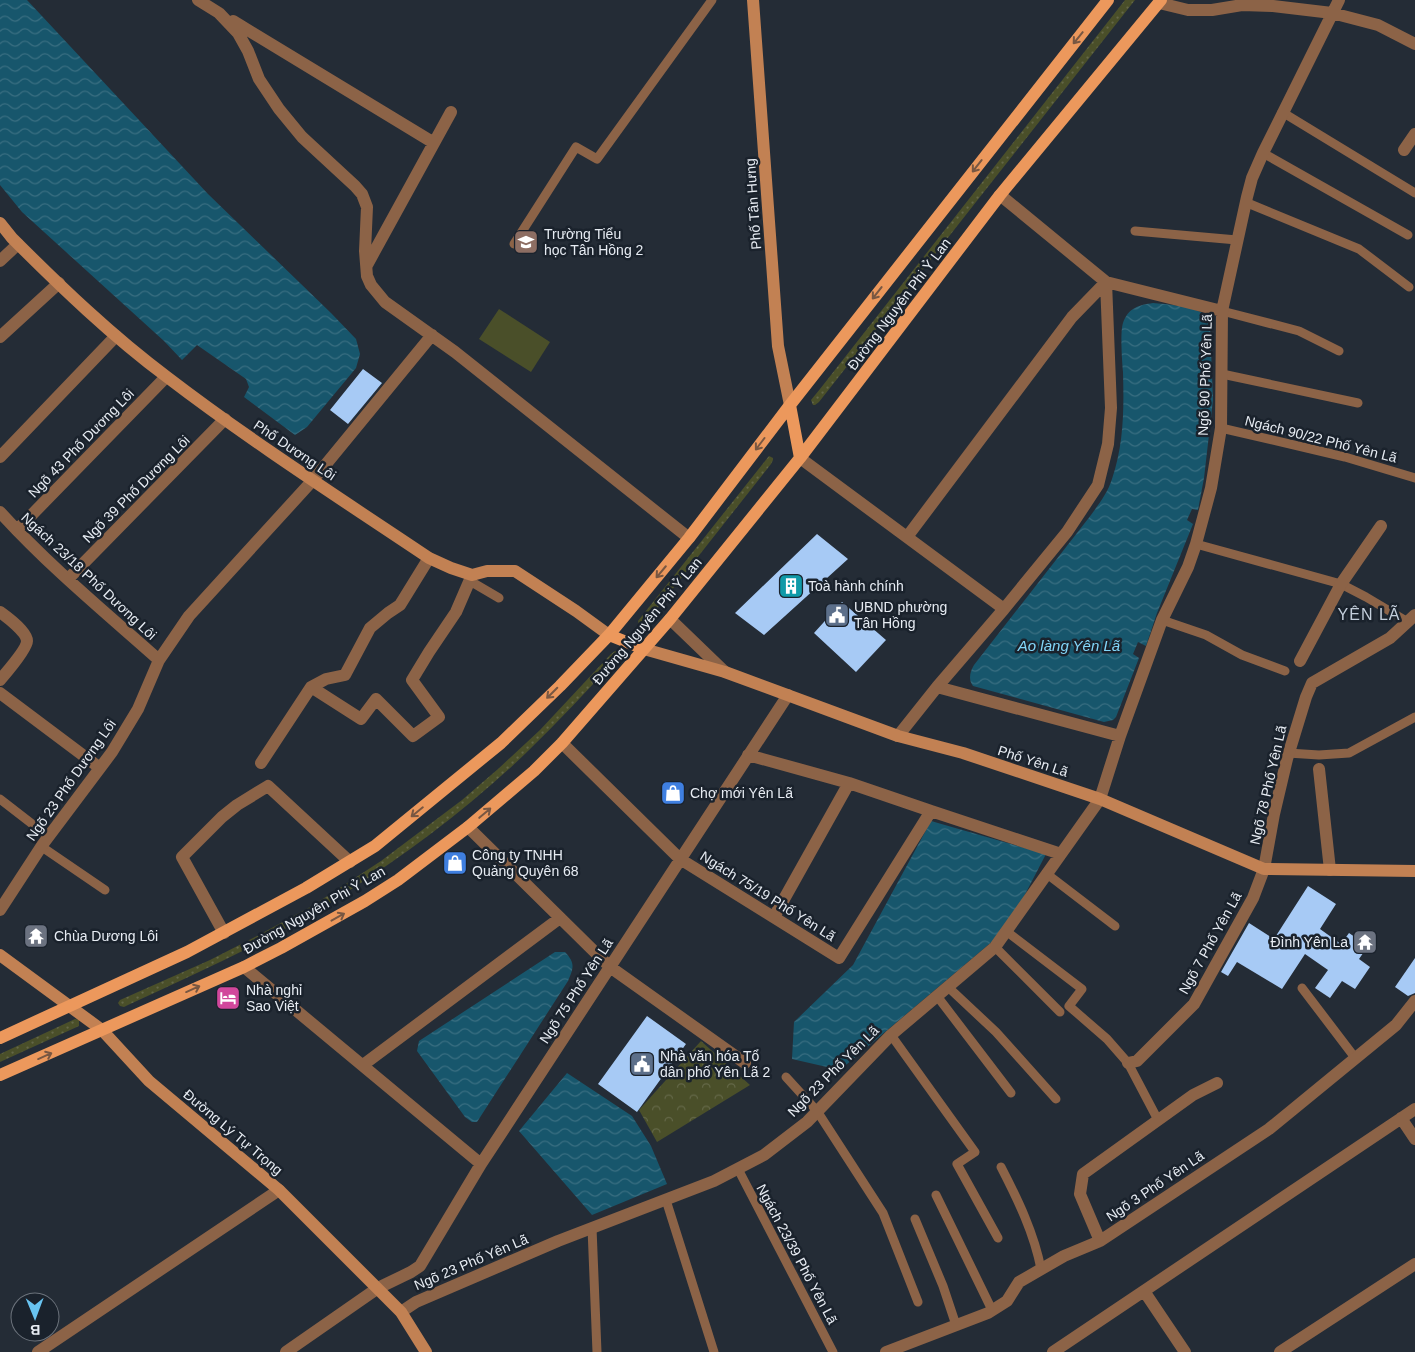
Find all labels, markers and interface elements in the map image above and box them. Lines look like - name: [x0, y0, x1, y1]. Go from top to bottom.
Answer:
- one-way arrow: [1073, 31, 1083, 45]
- street label: Phố Tân Hưng: [742, 158, 764, 250]
- one-way arrow: [972, 159, 983, 172]
- place label: Trường Tiểu học Tân Hồng 2: [544, 226, 644, 258]
- school or university icon: Trường Tiểu học Tân Hồng 2: [513, 229, 539, 255]
- street label: Đường Nguyên Phi Ỷ Lan: [844, 235, 954, 373]
- one-way arrow: [871, 287, 882, 300]
- street label: Ngõ 90 Phố Yên Lã: [1195, 314, 1215, 436]
- street label: Ngõ 43 Phố Dương Lôi: [25, 385, 137, 501]
- street label: Ngách 90/22 Phố Yên Lã: [1243, 412, 1399, 466]
- street label: Phố Dương Lôi: [251, 417, 339, 483]
- street label: Ngõ 39 Phố Dương Lôi: [79, 432, 193, 546]
- one-way arrow: [755, 437, 766, 450]
- street label: Ngách 23/18 Phố Dương Lôi: [18, 509, 160, 643]
- street label: Đường Nguyên Phi Ỷ Lan: [589, 554, 705, 688]
- one-way arrow: [655, 565, 666, 578]
- building icon: Toà hành chính: [778, 573, 804, 599]
- place label: Toà hành chính: [808, 578, 904, 594]
- place label: UBND phường Tân Hồng: [854, 599, 947, 631]
- public building icon: UBND phường Tân Hồng: [824, 602, 850, 628]
- district label: YÊN LÃ: [1338, 604, 1400, 623]
- water label: Ao làng Yên Lã: [1017, 637, 1121, 654]
- one-way arrow: [546, 687, 559, 699]
- street label: Ngõ 23 Phố Dương Lôi: [23, 716, 119, 844]
- street label: Ngõ 78 Phố Yên Lã: [1246, 724, 1290, 846]
- street label: Phố Yên Lã: [996, 742, 1070, 780]
- shop icon: Chợ mới Yên Lã: [660, 780, 686, 806]
- place label: Chợ mới Yên Lã: [690, 785, 793, 801]
- one-way arrow: [411, 806, 424, 817]
- one-way arrow: [478, 807, 491, 818]
- place label: Công ty TNHH Quảng Quyên 68: [472, 847, 579, 879]
- street label: Ngách 75/19 Phố Yên Lã: [698, 848, 839, 944]
- shop icon: Công ty TNHH Quảng Quyên 68: [442, 850, 468, 876]
- street label: Đường Nguyên Phi Ỷ Lan: [240, 863, 388, 957]
- street label: Ngõ 7 Phố Yên Lã: [1175, 889, 1245, 997]
- one-way arrow: [330, 911, 345, 921]
- temple icon: Chùa Dương Lôi: [23, 923, 49, 949]
- place label: Chùa Dương Lôi: [54, 928, 158, 944]
- temple icon: Đình Yên La: [1352, 929, 1378, 955]
- place label: Đình Yên La: [1270, 934, 1348, 950]
- street label: Ngõ 75 Phố Yên Lã: [536, 935, 616, 1046]
- place label: Nhà nghỉ Sao Việt: [246, 982, 303, 1014]
- one-way arrow: [185, 984, 200, 994]
- hotel icon: Nhà nghỉ Sao Việt: [215, 985, 241, 1011]
- street label: Ngõ 23 Phố Yên Lã: [784, 1022, 882, 1120]
- place label: Nhà văn hóa Tổ dân phố Yên Lã 2: [660, 1048, 771, 1080]
- one-way arrow: [37, 1050, 52, 1060]
- public building icon: Nhà văn hóa Tổ dân phố Yên Lã 2: [629, 1051, 655, 1077]
- street label: Đường Lý Tự Trọng: [180, 1086, 286, 1178]
- street label: Ngõ 3 Phố Yên Lã: [1103, 1147, 1207, 1225]
- street label: Ngách 23/39 Phố Yên Lã: [753, 1181, 841, 1327]
- street label: Ngõ 23 Phố Yên Lã: [412, 1231, 530, 1293]
- north arrow: [10, 1292, 60, 1342]
- text: B: [30, 1322, 40, 1338]

